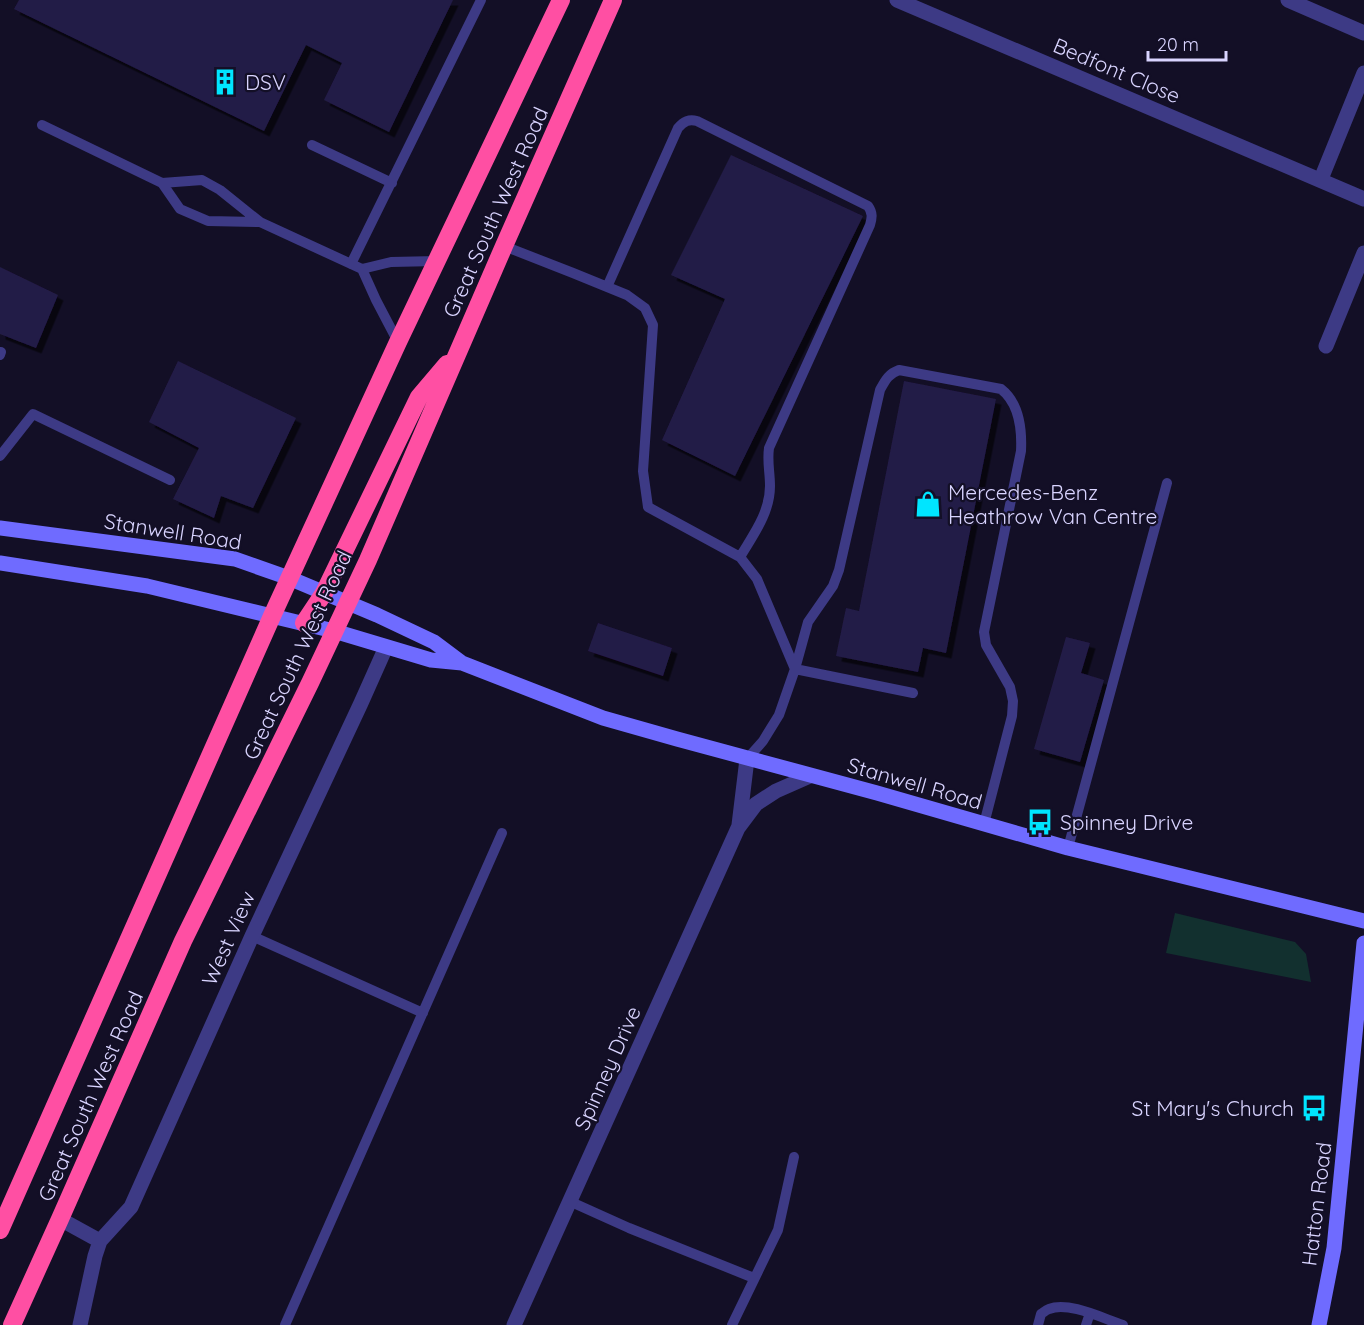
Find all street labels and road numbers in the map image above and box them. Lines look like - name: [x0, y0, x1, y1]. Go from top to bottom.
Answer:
- street label: Bedfont Close: [1050, 32, 1184, 108]
- street label: Great South West Road: [437, 103, 553, 321]
- street label: Stanwell Road: [102, 507, 244, 555]
- street label: Great South West Road: [237, 546, 357, 764]
- street label: Stanwell Road: [845, 751, 985, 815]
- street label: West View: [196, 887, 260, 989]
- street label: Great South West Road: [32, 987, 148, 1205]
- street label: Spinney Drive: [568, 1002, 646, 1134]
- street label: Hatton Road: [1296, 1141, 1336, 1267]

